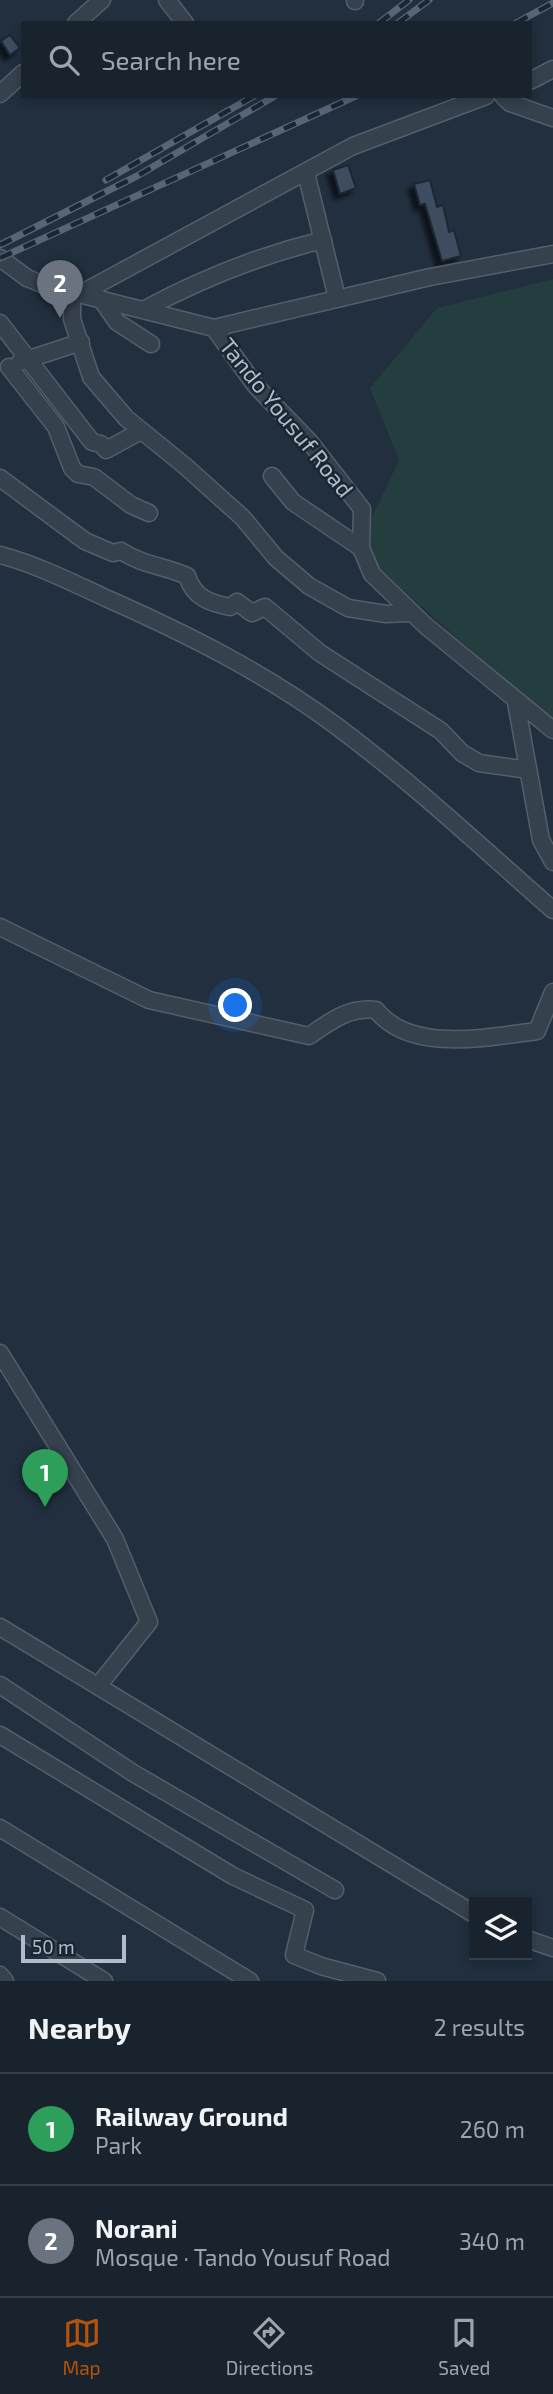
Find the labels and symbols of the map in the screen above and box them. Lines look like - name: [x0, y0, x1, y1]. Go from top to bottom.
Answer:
- pin: 2: [37, 260, 83, 318]
- street label: Tando Yousuf Road: [214, 332, 360, 502]
- your location: [218, 988, 252, 1022]
- pin: 1: [22, 1449, 68, 1507]
- scale bar: [21, 1932, 126, 1964]

